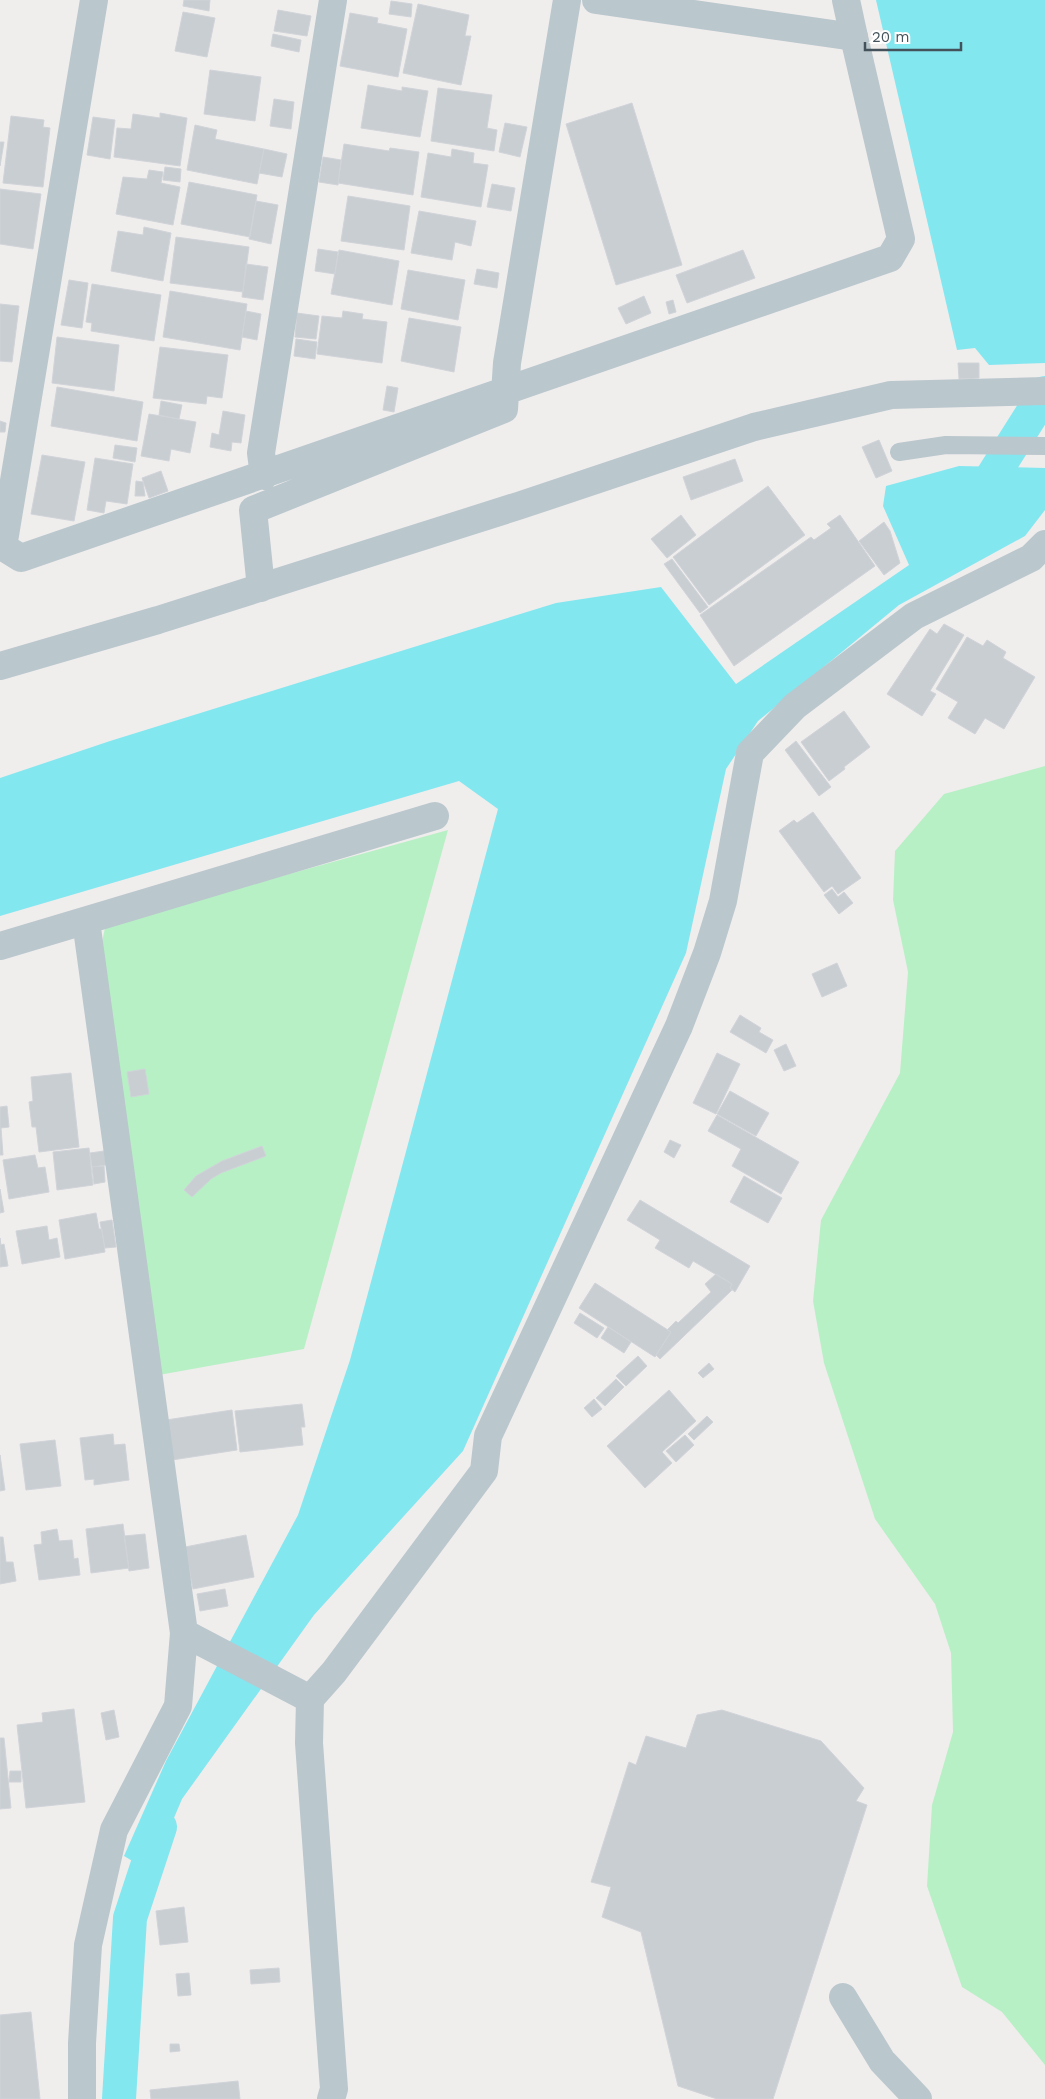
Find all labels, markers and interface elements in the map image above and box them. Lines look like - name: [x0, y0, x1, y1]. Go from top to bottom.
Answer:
- scale bar: [865, 20, 961, 52]
- text: 20 m: [872, 28, 910, 46]

